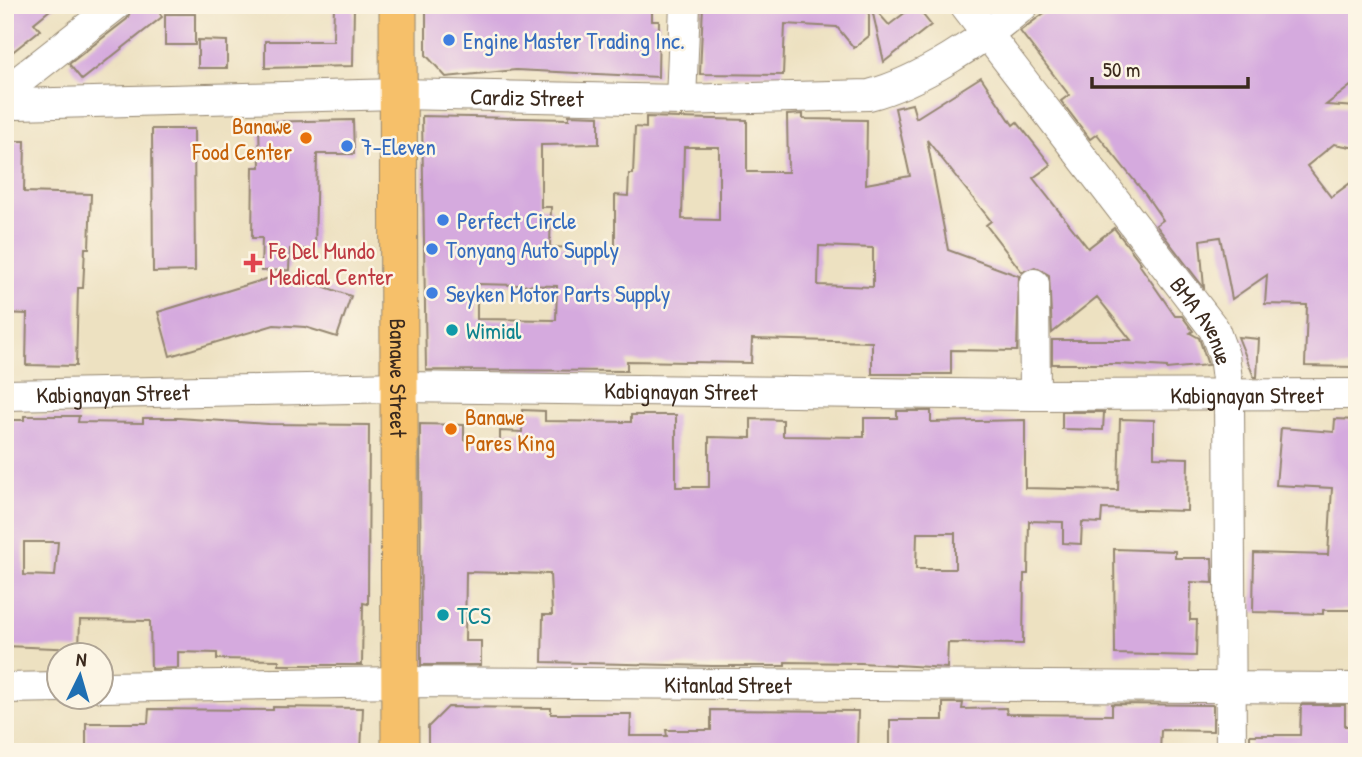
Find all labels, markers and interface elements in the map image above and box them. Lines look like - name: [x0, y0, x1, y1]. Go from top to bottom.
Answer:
- place label: Engine Master Trading Inc.: [463, 25, 685, 56]
- marker: Engine Master Trading Inc.: [441, 32, 457, 48]
- scale bar: [1092, 46, 1248, 90]
- text: 50 m: [1103, 55, 1140, 84]
- street label: Cardiz Street: [470, 80, 585, 113]
- place label: Banawe Food Center: [192, 110, 292, 167]
- marker: Banawe Food Center: [298, 130, 314, 146]
- place label: 7-Eleven: [361, 131, 436, 162]
- marker: 7-Eleven: [339, 138, 355, 154]
- place label: Perfect Circle: [457, 205, 576, 236]
- marker: Perfect Circle: [435, 212, 451, 228]
- place label: Tonyang Auto Supply: [446, 234, 620, 265]
- place label: Fe Del Mundo Medical Center: [268, 235, 394, 292]
- marker: Tonyang Auto Supply: [424, 241, 440, 257]
- marker: Fe Del Mundo Medical Center: [243, 253, 263, 273]
- street label: BMA Avenue: [1163, 270, 1240, 367]
- place label: Seyken Motor Parts Supply: [446, 278, 671, 309]
- marker: Seyken Motor Parts Supply: [424, 285, 440, 301]
- place label: Wimial: [466, 315, 522, 346]
- street label: Banawe Street: [383, 319, 415, 439]
- marker: Wimial: [444, 322, 460, 338]
- street label: Kabignayan Street: [604, 374, 759, 407]
- street label: Kabignayan Street: [36, 376, 191, 410]
- street label: Kabignayan Street: [1170, 379, 1325, 410]
- place label: Banawe Pares King: [465, 401, 555, 458]
- marker: Banawe Pares King: [443, 421, 459, 437]
- place label: TCS: [457, 600, 491, 631]
- marker: TCS: [435, 607, 451, 623]
- north arrow: [46, 642, 116, 712]
- text: N: [75, 646, 88, 672]
- street label: Kitanlad Street: [664, 668, 793, 700]

